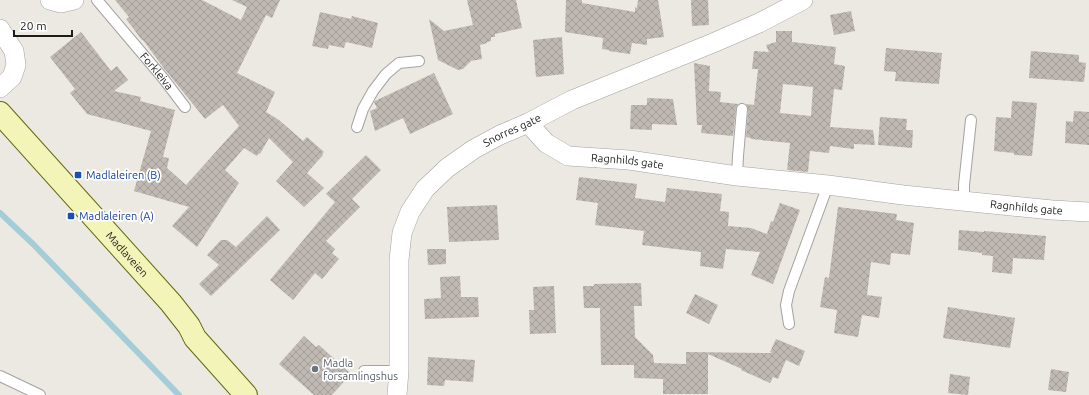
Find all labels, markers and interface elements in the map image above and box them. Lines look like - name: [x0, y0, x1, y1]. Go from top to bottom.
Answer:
- scale bar: [14, 12, 72, 38]
- text: 20 m: [20, 19, 47, 32]
- street label: Forkleiva: [138, 50, 176, 92]
- street label: Snorres gate: [481, 111, 543, 149]
- street label: Ragnhilds gate: [591, 152, 664, 171]
- place label: Madlaleiren (B): [86, 169, 161, 182]
- marker: Madlaleiren (B): [73, 170, 83, 180]
- street label: Ragnhilds gate: [990, 198, 1063, 217]
- place label: Madlaleiren (A): [79, 210, 154, 223]
- marker: Madlaleiren (A): [66, 211, 76, 221]
- street label: Madlaveien: [104, 229, 151, 279]
- place label: Madla forsamlingshus: [323, 357, 398, 382]
- marker: Madla forsamlingshus: [310, 364, 320, 374]

